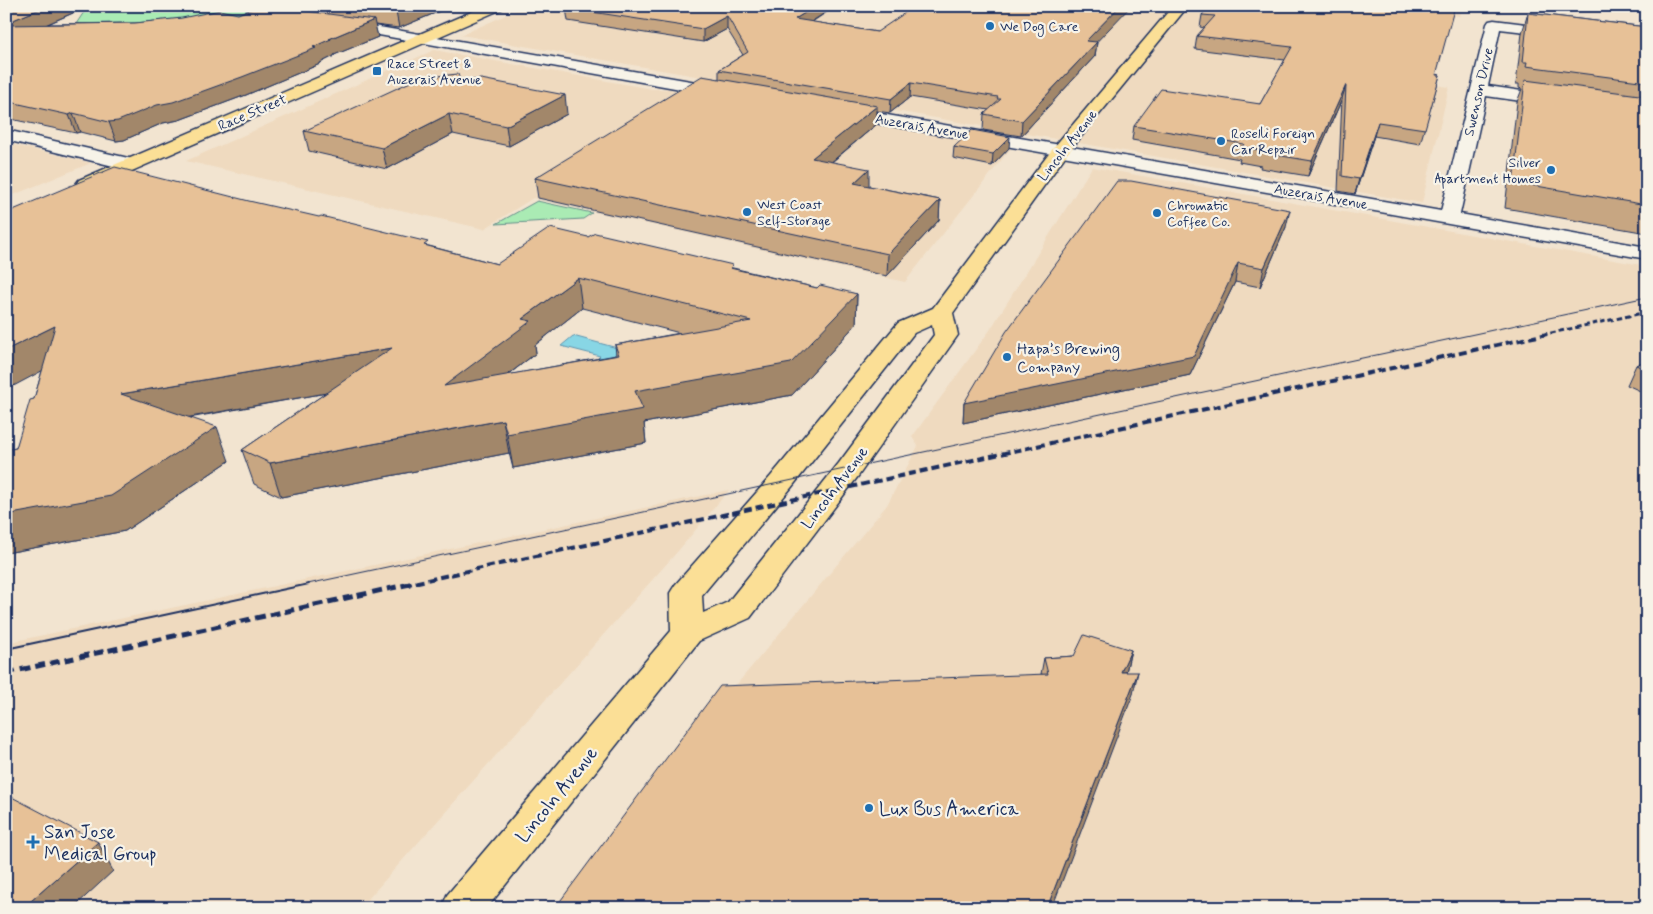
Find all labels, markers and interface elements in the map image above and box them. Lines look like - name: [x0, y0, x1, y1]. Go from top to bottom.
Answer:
- place label: We Dog Care: [1000, 18, 1079, 37]
- marker: We Dog Care: [984, 20, 996, 32]
- street label: Swenson Drive: [1460, 46, 1498, 138]
- place label: Race Street & Auzerais Avenue: [387, 55, 482, 89]
- marker: Race Street & Auzerais Avenue: [371, 65, 383, 77]
- street label: Race Street: [215, 90, 290, 135]
- street label: Lincoln Avenue: [1034, 106, 1102, 185]
- street label: Auzerais Avenue: [874, 110, 970, 144]
- place label: Roselli Foreign Car Repair: [1231, 125, 1315, 159]
- marker: Roselli Foreign Car Repair: [1215, 135, 1227, 147]
- place label: Silver Apartment Homes: [1435, 154, 1541, 189]
- marker: Silver Apartment Homes: [1545, 164, 1557, 176]
- street label: Auzerais Avenue: [1273, 180, 1369, 214]
- place label: West Coast Self-Storage: [757, 196, 831, 230]
- place label: Chromatic Coffee Co.: [1167, 197, 1230, 231]
- marker: West Coast Self-Storage: [741, 206, 753, 218]
- marker: Chromatic Coffee Co.: [1151, 207, 1163, 219]
- place label: Hapa’s Brewing Company: [1017, 339, 1120, 378]
- marker: Hapa’s Brewing Company: [1001, 351, 1013, 363]
- street label: Lincoln Avenue: [797, 442, 874, 534]
- street label: Lincoln Avenue: [511, 741, 604, 848]
- place label: Lux Bus America: [879, 797, 1019, 822]
- marker: Lux Bus America: [863, 802, 875, 814]
- place label: San Jose Medical Group: [44, 820, 157, 867]
- marker: San Jose Medical Group: [26, 835, 40, 849]

